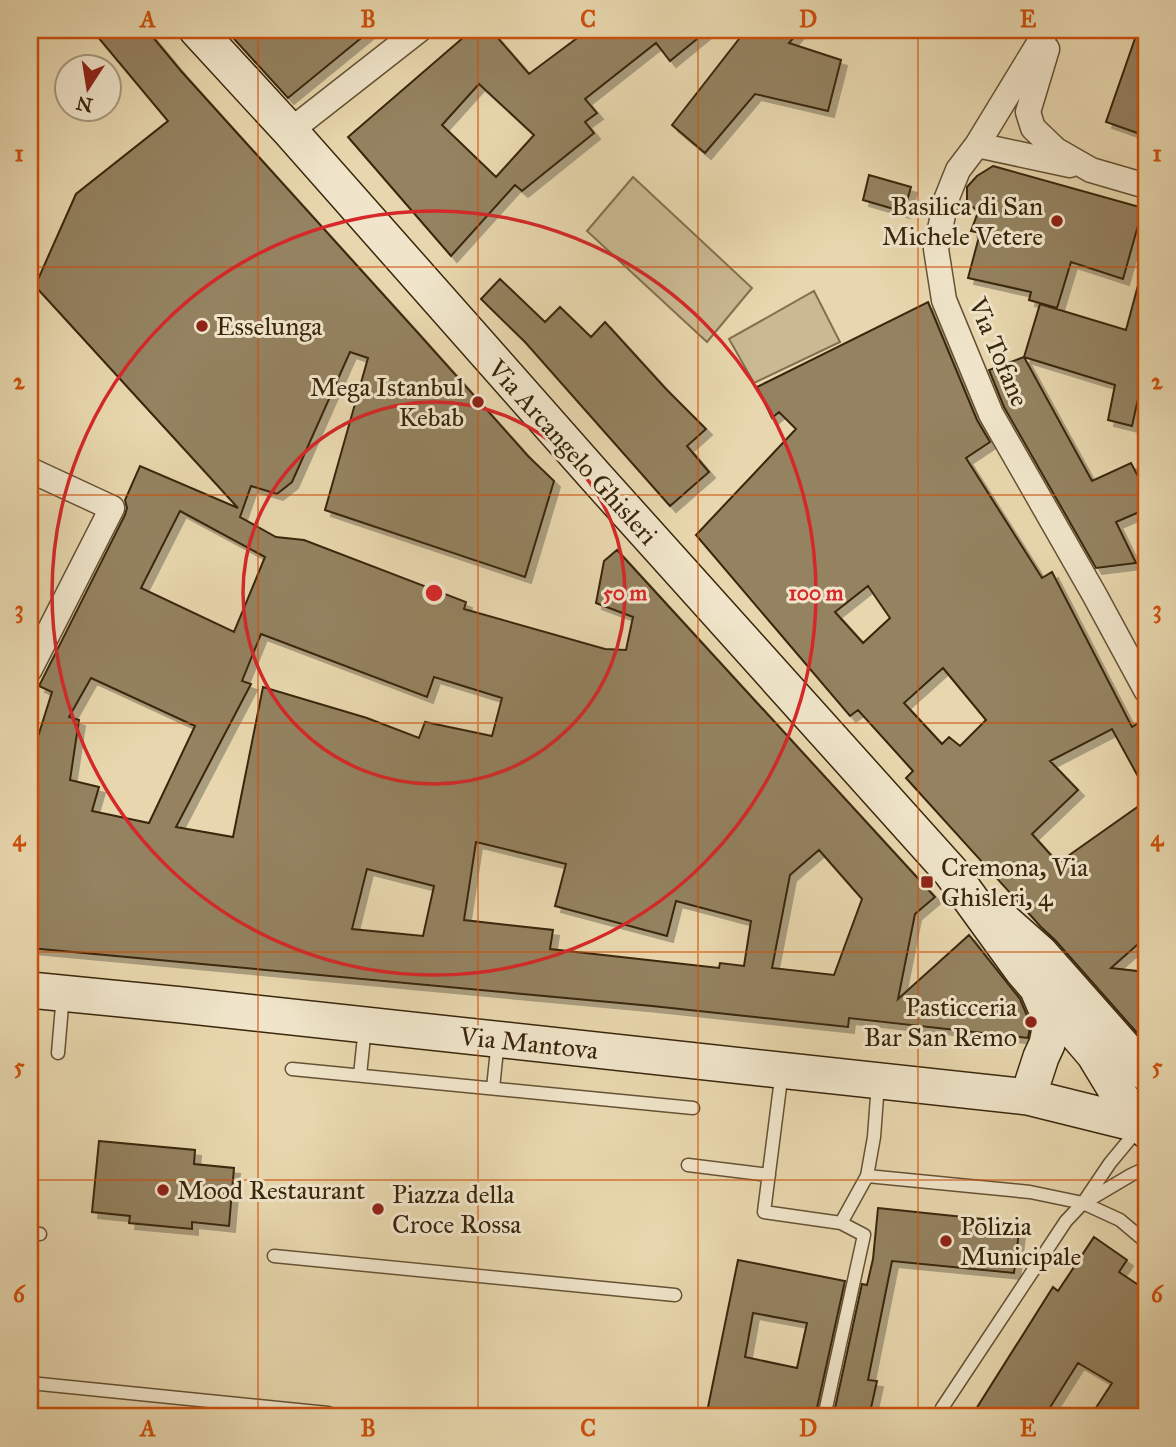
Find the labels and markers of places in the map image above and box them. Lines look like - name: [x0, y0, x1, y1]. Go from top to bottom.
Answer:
- place label: Basilica di San Michele Vetere: [882, 190, 1043, 252]
- marker: Basilica di San Michele Vetere: [1049, 213, 1065, 229]
- place label: Esselunga: [216, 310, 322, 342]
- marker: Esselunga: [194, 318, 210, 334]
- place label: Mega Istanbul Kebab: [310, 371, 464, 433]
- marker: Mega Istanbul Kebab: [470, 394, 486, 410]
- centre of rings: [422, 581, 446, 605]
- place label: Cremona, Via Ghisleri, 4: [941, 851, 1088, 913]
- marker: Cremona, Via Ghisleri, 4: [919, 874, 935, 890]
- place label: Pasticceria Bar San Remo: [864, 991, 1017, 1053]
- marker: Pasticceria Bar San Remo: [1023, 1014, 1039, 1030]
- place label: Mood Restaurant: [177, 1174, 365, 1206]
- place label: Piazza della Croce Rossa: [392, 1178, 521, 1240]
- marker: Mood Restaurant: [155, 1182, 171, 1198]
- marker: Piazza della Croce Rossa: [370, 1201, 386, 1217]
- place label: Polizia Municipale: [960, 1210, 1082, 1272]
- marker: Polizia Municipale: [938, 1233, 954, 1249]

